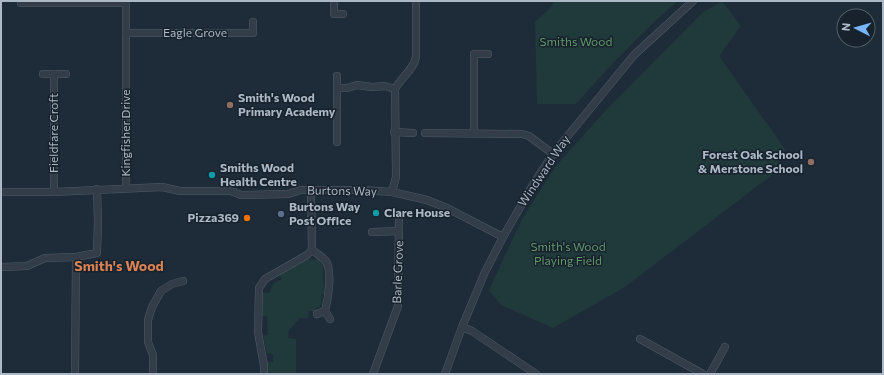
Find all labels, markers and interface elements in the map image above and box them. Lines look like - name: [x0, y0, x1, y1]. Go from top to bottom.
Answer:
- north arrow: [836, 8, 876, 48]
- text: N: [839, 22, 852, 32]
- street label: Eagle Grove: [163, 25, 227, 39]
- park label: Smiths Wood: [540, 34, 612, 48]
- street label: Kingfisher Drive: [118, 89, 132, 177]
- place label: Smith's Wood Primary Academy: [238, 90, 336, 118]
- street label: Fieldfare Croft: [46, 93, 60, 173]
- marker: Smith's Wood Primary Academy: [225, 100, 235, 110]
- street label: Windward Way: [514, 132, 572, 209]
- place label: Forest Oak School & Merstone School: [698, 147, 803, 175]
- marker: Forest Oak School & Merstone School: [806, 157, 816, 167]
- place label: Smiths Wood Health Centre: [220, 160, 297, 188]
- marker: Smiths Wood Health Centre: [207, 170, 217, 180]
- street label: Burtons Way: [307, 182, 377, 198]
- place label: Burtons Way Post Office: [289, 199, 361, 227]
- place label: Clare House: [384, 205, 450, 219]
- marker: Clare House: [371, 208, 381, 218]
- marker: Burtons Way Post Office: [276, 209, 286, 219]
- place label: Pizza369: [188, 210, 239, 224]
- marker: Pizza369: [242, 213, 252, 223]
- park label: Smith's Wood Playing Field: [530, 239, 606, 267]
- street label: Barle Grove: [389, 240, 405, 304]
- district label: Smith's Wood: [74, 257, 164, 274]

